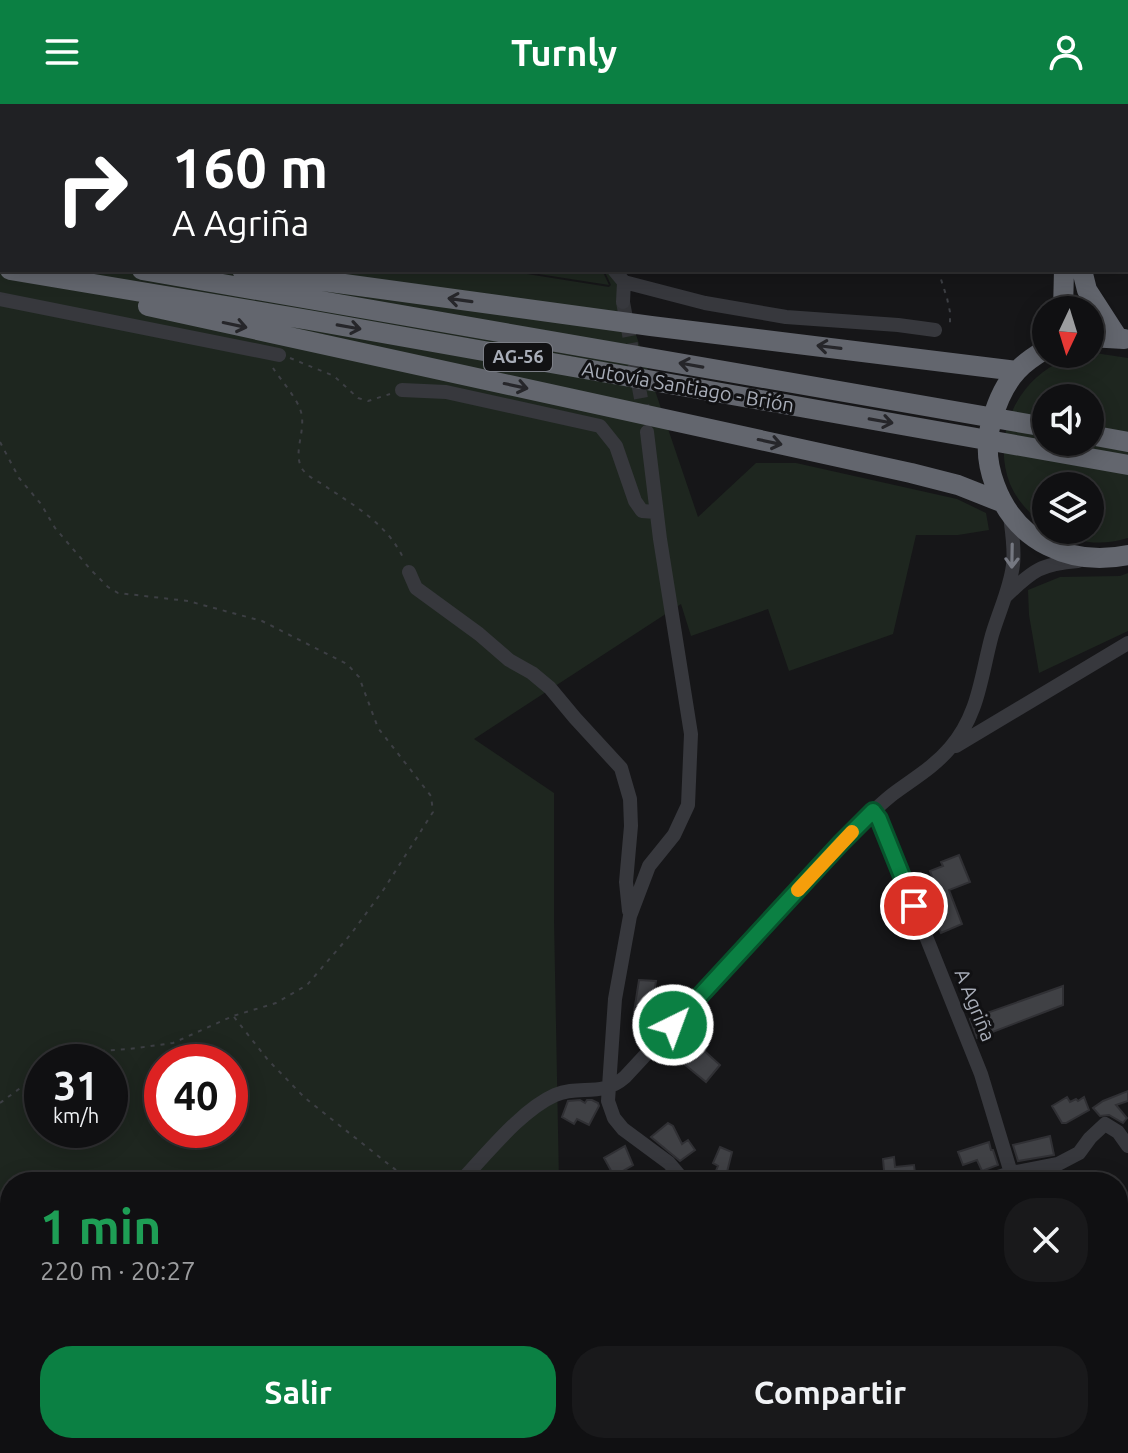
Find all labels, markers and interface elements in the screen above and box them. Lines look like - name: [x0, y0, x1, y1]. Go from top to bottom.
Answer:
- icon: menu: [40, 30, 84, 74]
- icon: person: [1044, 30, 1088, 74]
- text: Turnly: [511, 32, 617, 73]
- icon: right: [40, 136, 144, 240]
- text: 160 m: [172, 136, 328, 199]
- text: A Agriña: [172, 202, 309, 243]
- one-way arrow: [447, 292, 473, 307]
- north arrow: [1032, 296, 1104, 368]
- map controls: [1032, 296, 1104, 544]
- one-way arrow: [221, 318, 247, 333]
- one-way arrow: [336, 321, 361, 336]
- one-way arrow: [816, 340, 842, 355]
- road number: AG-56: [484, 343, 552, 371]
- one-way arrow: [679, 356, 705, 371]
- street label: Autovía Santiago - Brión: [580, 357, 796, 416]
- one-way arrow: [503, 379, 528, 394]
- button: sound: [1032, 384, 1104, 456]
- one-way arrow: [868, 414, 893, 429]
- one-way arrow: [757, 435, 782, 450]
- button: layers: [1032, 472, 1104, 544]
- one-way arrow: [1004, 542, 1020, 569]
- pin: [880, 872, 948, 940]
- icon: arrive: [892, 884, 936, 928]
- street label: A Agriña: [951, 965, 1000, 1044]
- position arrow: [631, 983, 715, 1067]
- speed limit sign: 40: [144, 1044, 248, 1148]
- text: 31: [53, 1063, 99, 1108]
- text: km/h: [53, 1104, 99, 1127]
- button: close: [1004, 1198, 1088, 1282]
- text: 1 min: [40, 1199, 161, 1253]
- text: 220 m · 20:27: [40, 1256, 196, 1285]
- button: Salir: [40, 1346, 556, 1438]
- button: Compartir: [572, 1346, 1088, 1438]

